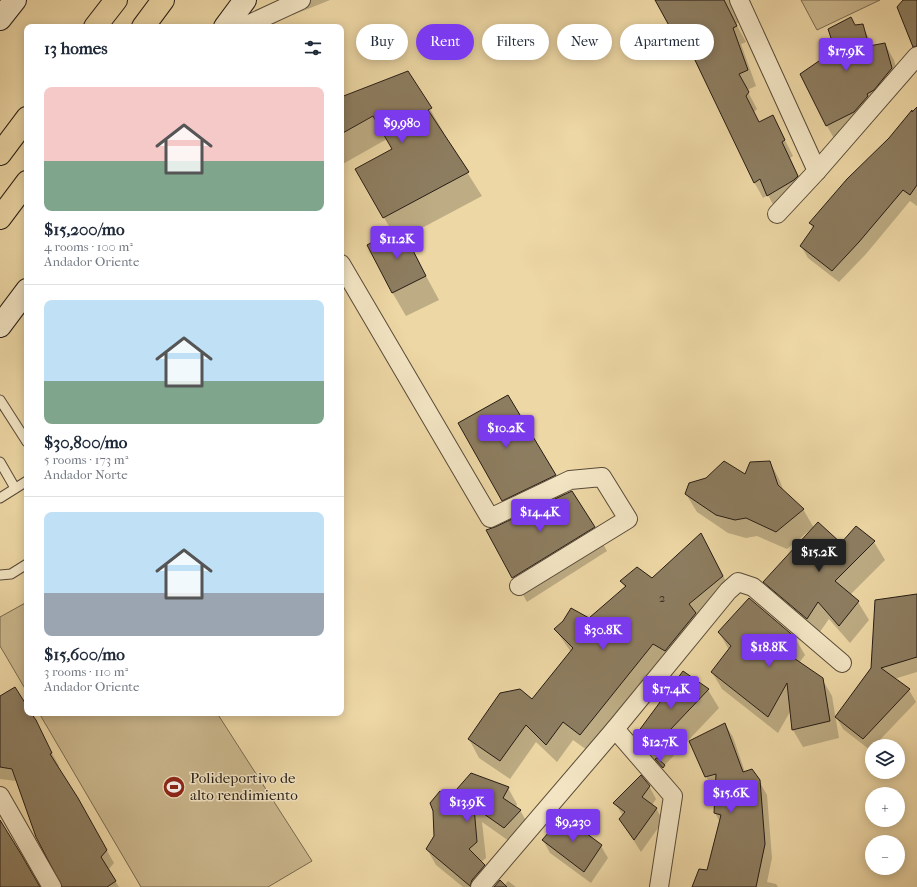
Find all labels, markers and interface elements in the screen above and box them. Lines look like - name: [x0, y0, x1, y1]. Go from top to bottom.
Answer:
- chip: Buy: [356, 24, 408, 60]
- chip: Rent: [416, 24, 474, 60]
- chip: Filters: [482, 24, 549, 60]
- chip: New: [557, 24, 612, 60]
- chip: Apartment: [620, 24, 714, 60]
- icon: filters: [302, 37, 324, 59]
- text: 13 homes: [44, 38, 107, 58]
- pin: $17.9K: [813, 38, 879, 72]
- text: $17.9K: [828, 43, 864, 58]
- pin: $9,980: [369, 110, 435, 144]
- icon: home: [148, 113, 220, 185]
- text: $9,980: [384, 115, 420, 130]
- text: $15,200/mo: [44, 219, 125, 239]
- pin: $11.2K: [364, 226, 430, 260]
- text: $11.2K: [379, 231, 415, 246]
- text: 4 rooms · 100 m²: [44, 239, 133, 254]
- text: Andador Oriente: [44, 254, 139, 269]
- icon: home: [148, 326, 220, 398]
- pin: $10.2K: [473, 415, 539, 449]
- text: $10.2K: [487, 420, 525, 435]
- text: $30,800/mo: [44, 432, 127, 452]
- text: 5 rooms · 173 m²: [44, 452, 128, 467]
- text: Andador Norte: [44, 467, 128, 482]
- pin: $14.4K: [507, 499, 573, 533]
- text: $14.4K: [520, 504, 560, 519]
- icon: home: [148, 538, 220, 610]
- pin: $15.2K: [786, 539, 852, 573]
- text: $15.2K: [801, 544, 837, 559]
- house number: 2: [659, 590, 666, 605]
- pin: $30.8K: [570, 617, 636, 651]
- text: $30.8K: [584, 622, 622, 637]
- pin: $18.8K: [736, 634, 802, 668]
- text: $18.8K: [751, 639, 787, 654]
- text: $15,600/mo: [44, 644, 125, 664]
- text: 3 rooms · 110 m²: [44, 664, 128, 679]
- pin: $17.4K: [638, 676, 704, 710]
- text: Andador Oriente: [44, 679, 139, 694]
- text: $17.4K: [652, 681, 690, 696]
- pin: $12.7K: [627, 729, 693, 763]
- text: $12.7K: [642, 734, 678, 749]
- map controls: [865, 739, 905, 875]
- button: layers: [865, 739, 905, 779]
- place label: Polideportivo de alto rendimiento: [190, 769, 298, 804]
- sports icon: Polideportivo de alto rendimiento: [161, 774, 187, 800]
- pin: $15.6K: [698, 780, 764, 814]
- text: $15.6K: [713, 785, 749, 800]
- button: +: [865, 787, 905, 827]
- pin: $13.9K: [434, 789, 500, 823]
- text: $13.9K: [449, 794, 485, 809]
- pin: $9,230: [540, 809, 606, 843]
- text: $9,230: [555, 814, 591, 829]
- button: −: [865, 835, 905, 875]

